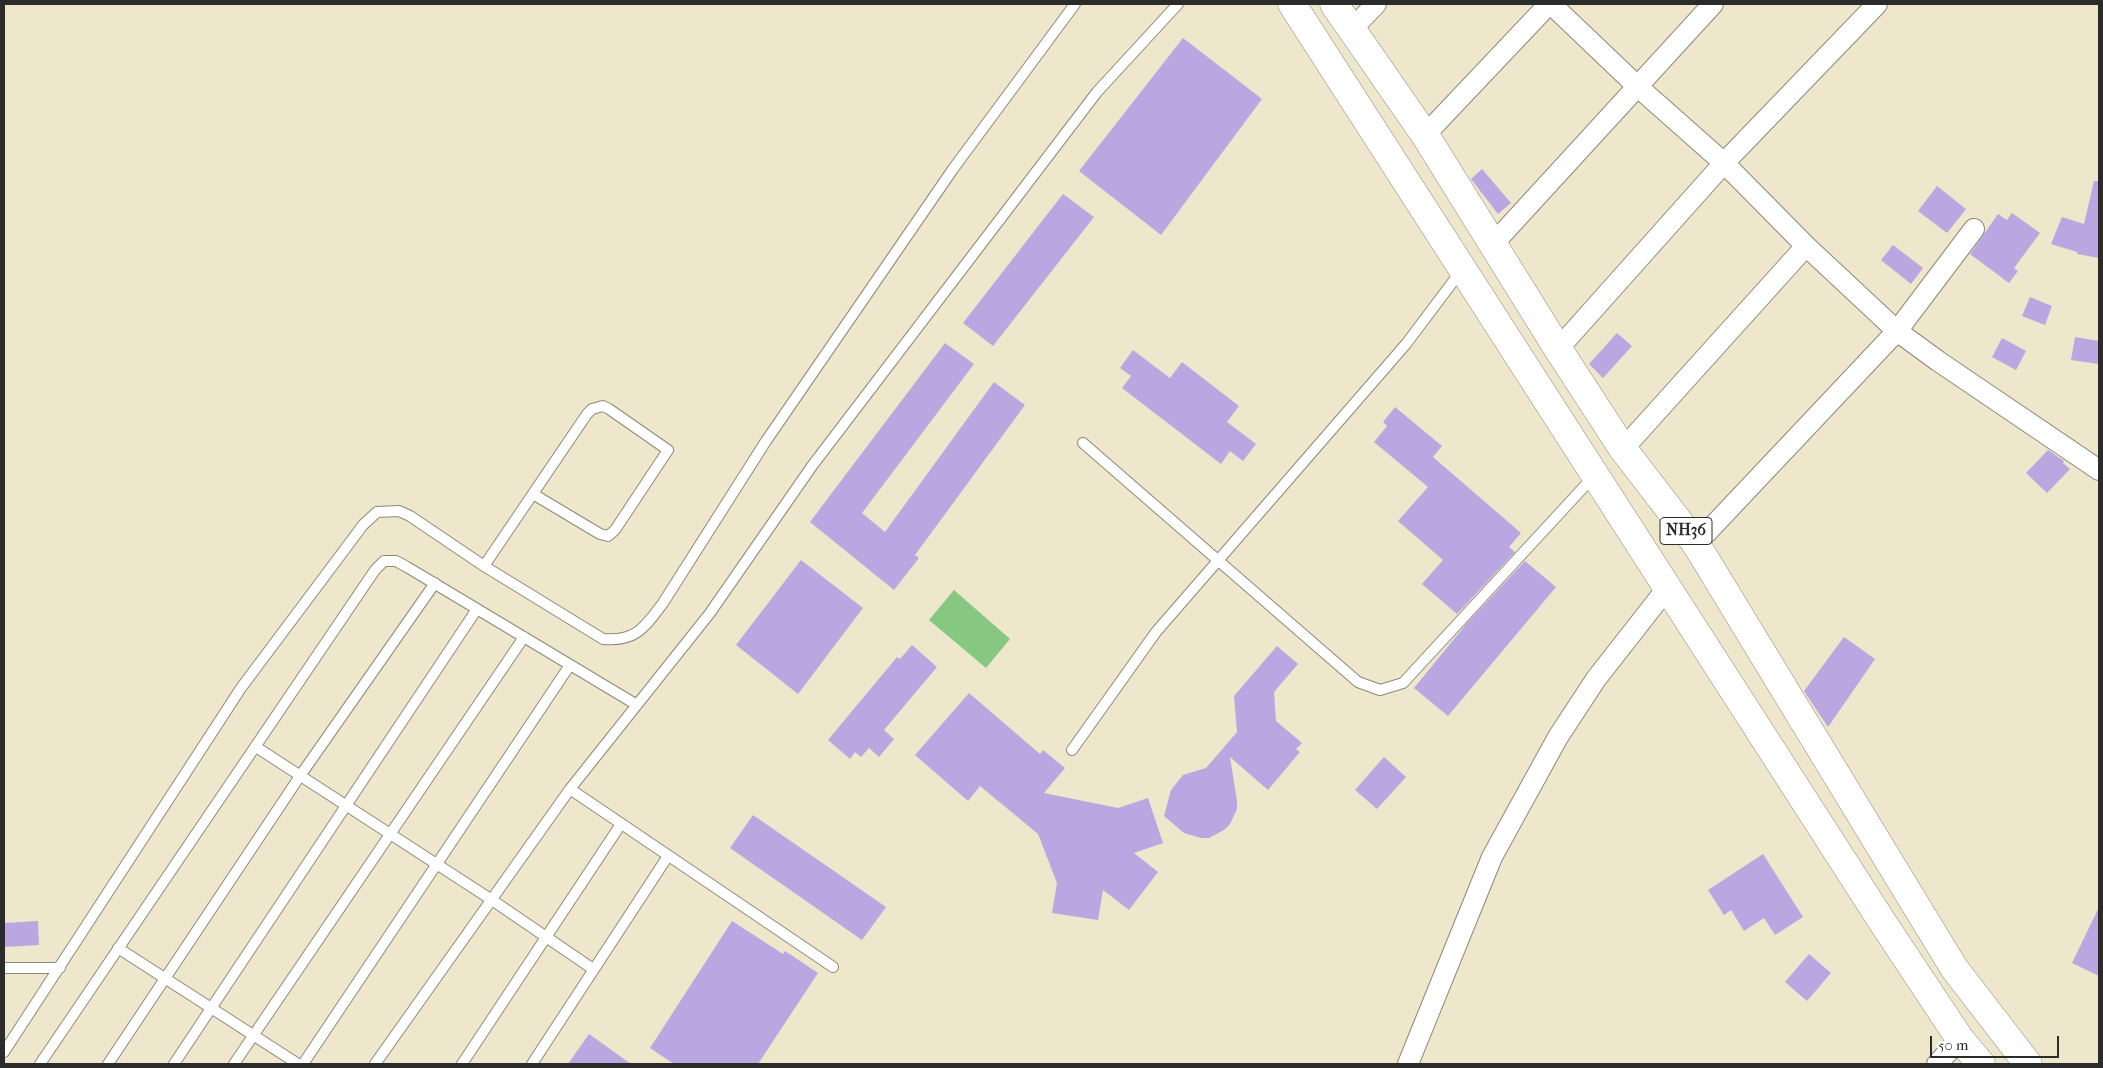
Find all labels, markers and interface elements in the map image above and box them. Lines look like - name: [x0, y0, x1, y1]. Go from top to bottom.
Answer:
- road number: NH36: [1660, 518, 1712, 544]
- scale bar: [1933, 1026, 2062, 1058]
- text: 50 m: [1938, 1036, 1968, 1054]

